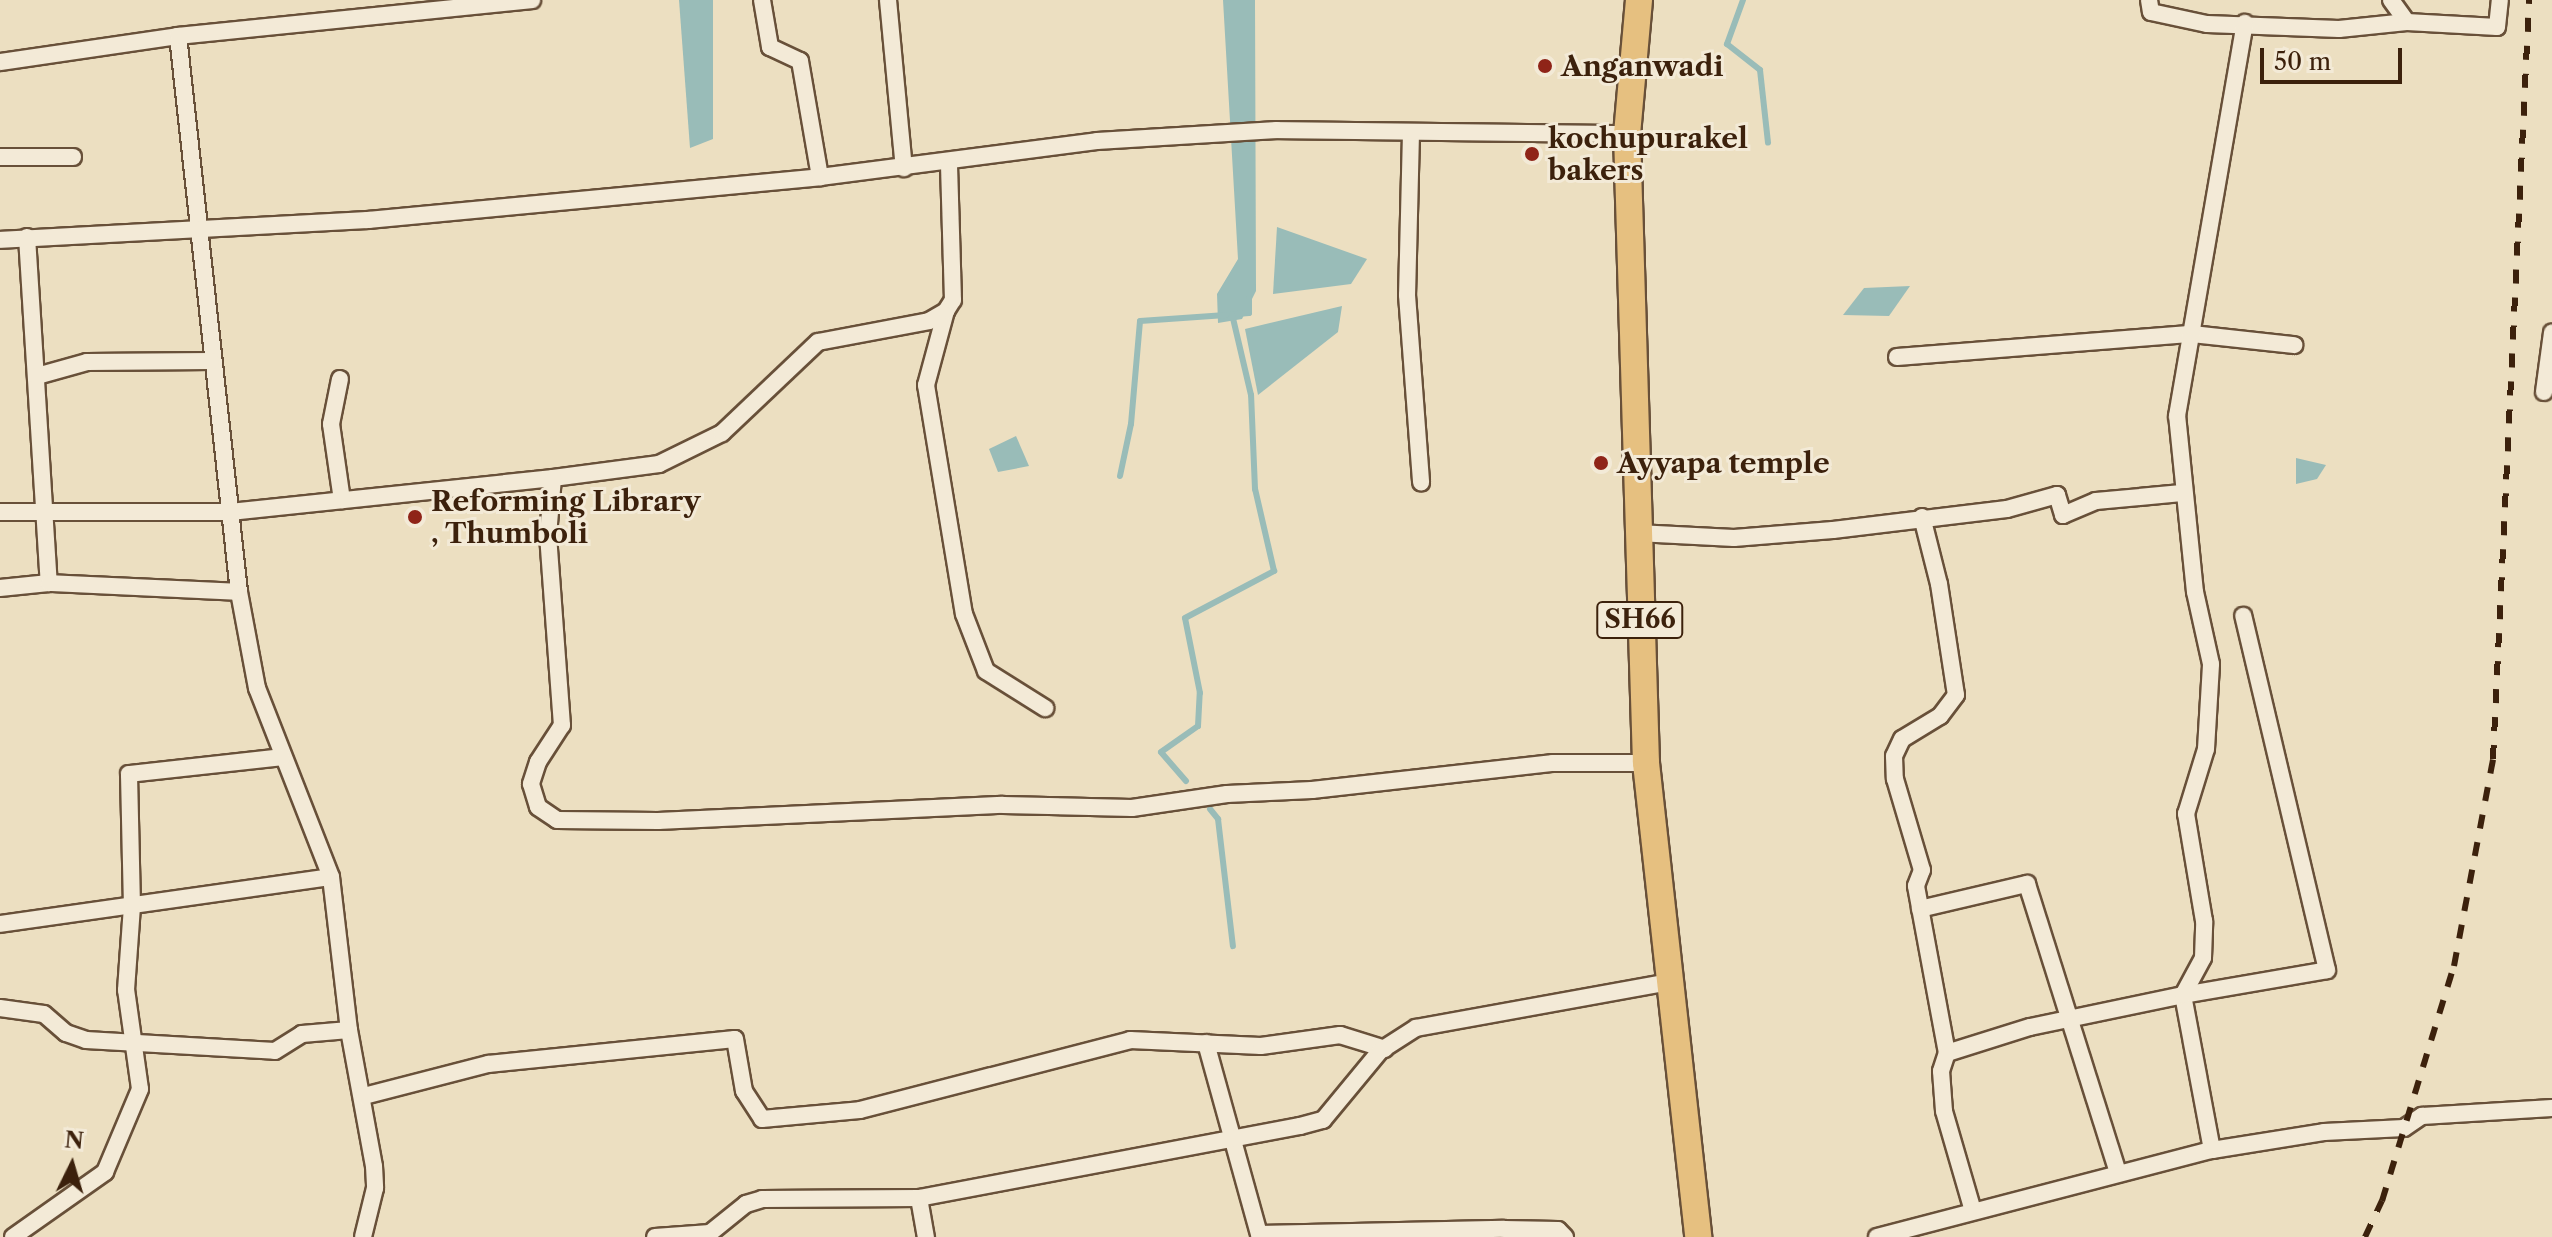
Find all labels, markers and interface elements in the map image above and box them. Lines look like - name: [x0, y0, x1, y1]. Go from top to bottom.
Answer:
- scale bar: [2264, 32, 2406, 82]
- text: 50 m: [2274, 47, 2331, 76]
- place label: Anganwadi: [1561, 49, 1723, 83]
- marker: Anganwadi: [1536, 57, 1554, 75]
- place label: kochupurakel bakers: [1548, 121, 1748, 187]
- marker: kochupurakel bakers: [1523, 145, 1541, 163]
- place label: Ayyapa temple: [1617, 446, 1830, 480]
- marker: Ayyapa temple: [1592, 454, 1610, 472]
- place label: Reforming Library , Thumboli: [431, 484, 700, 550]
- marker: Reforming Library , Thumboli: [406, 508, 424, 526]
- road number: SH66: [1596, 598, 1684, 642]
- north arrow: [32, 1125, 112, 1205]
- text: N: [63, 1126, 85, 1155]

